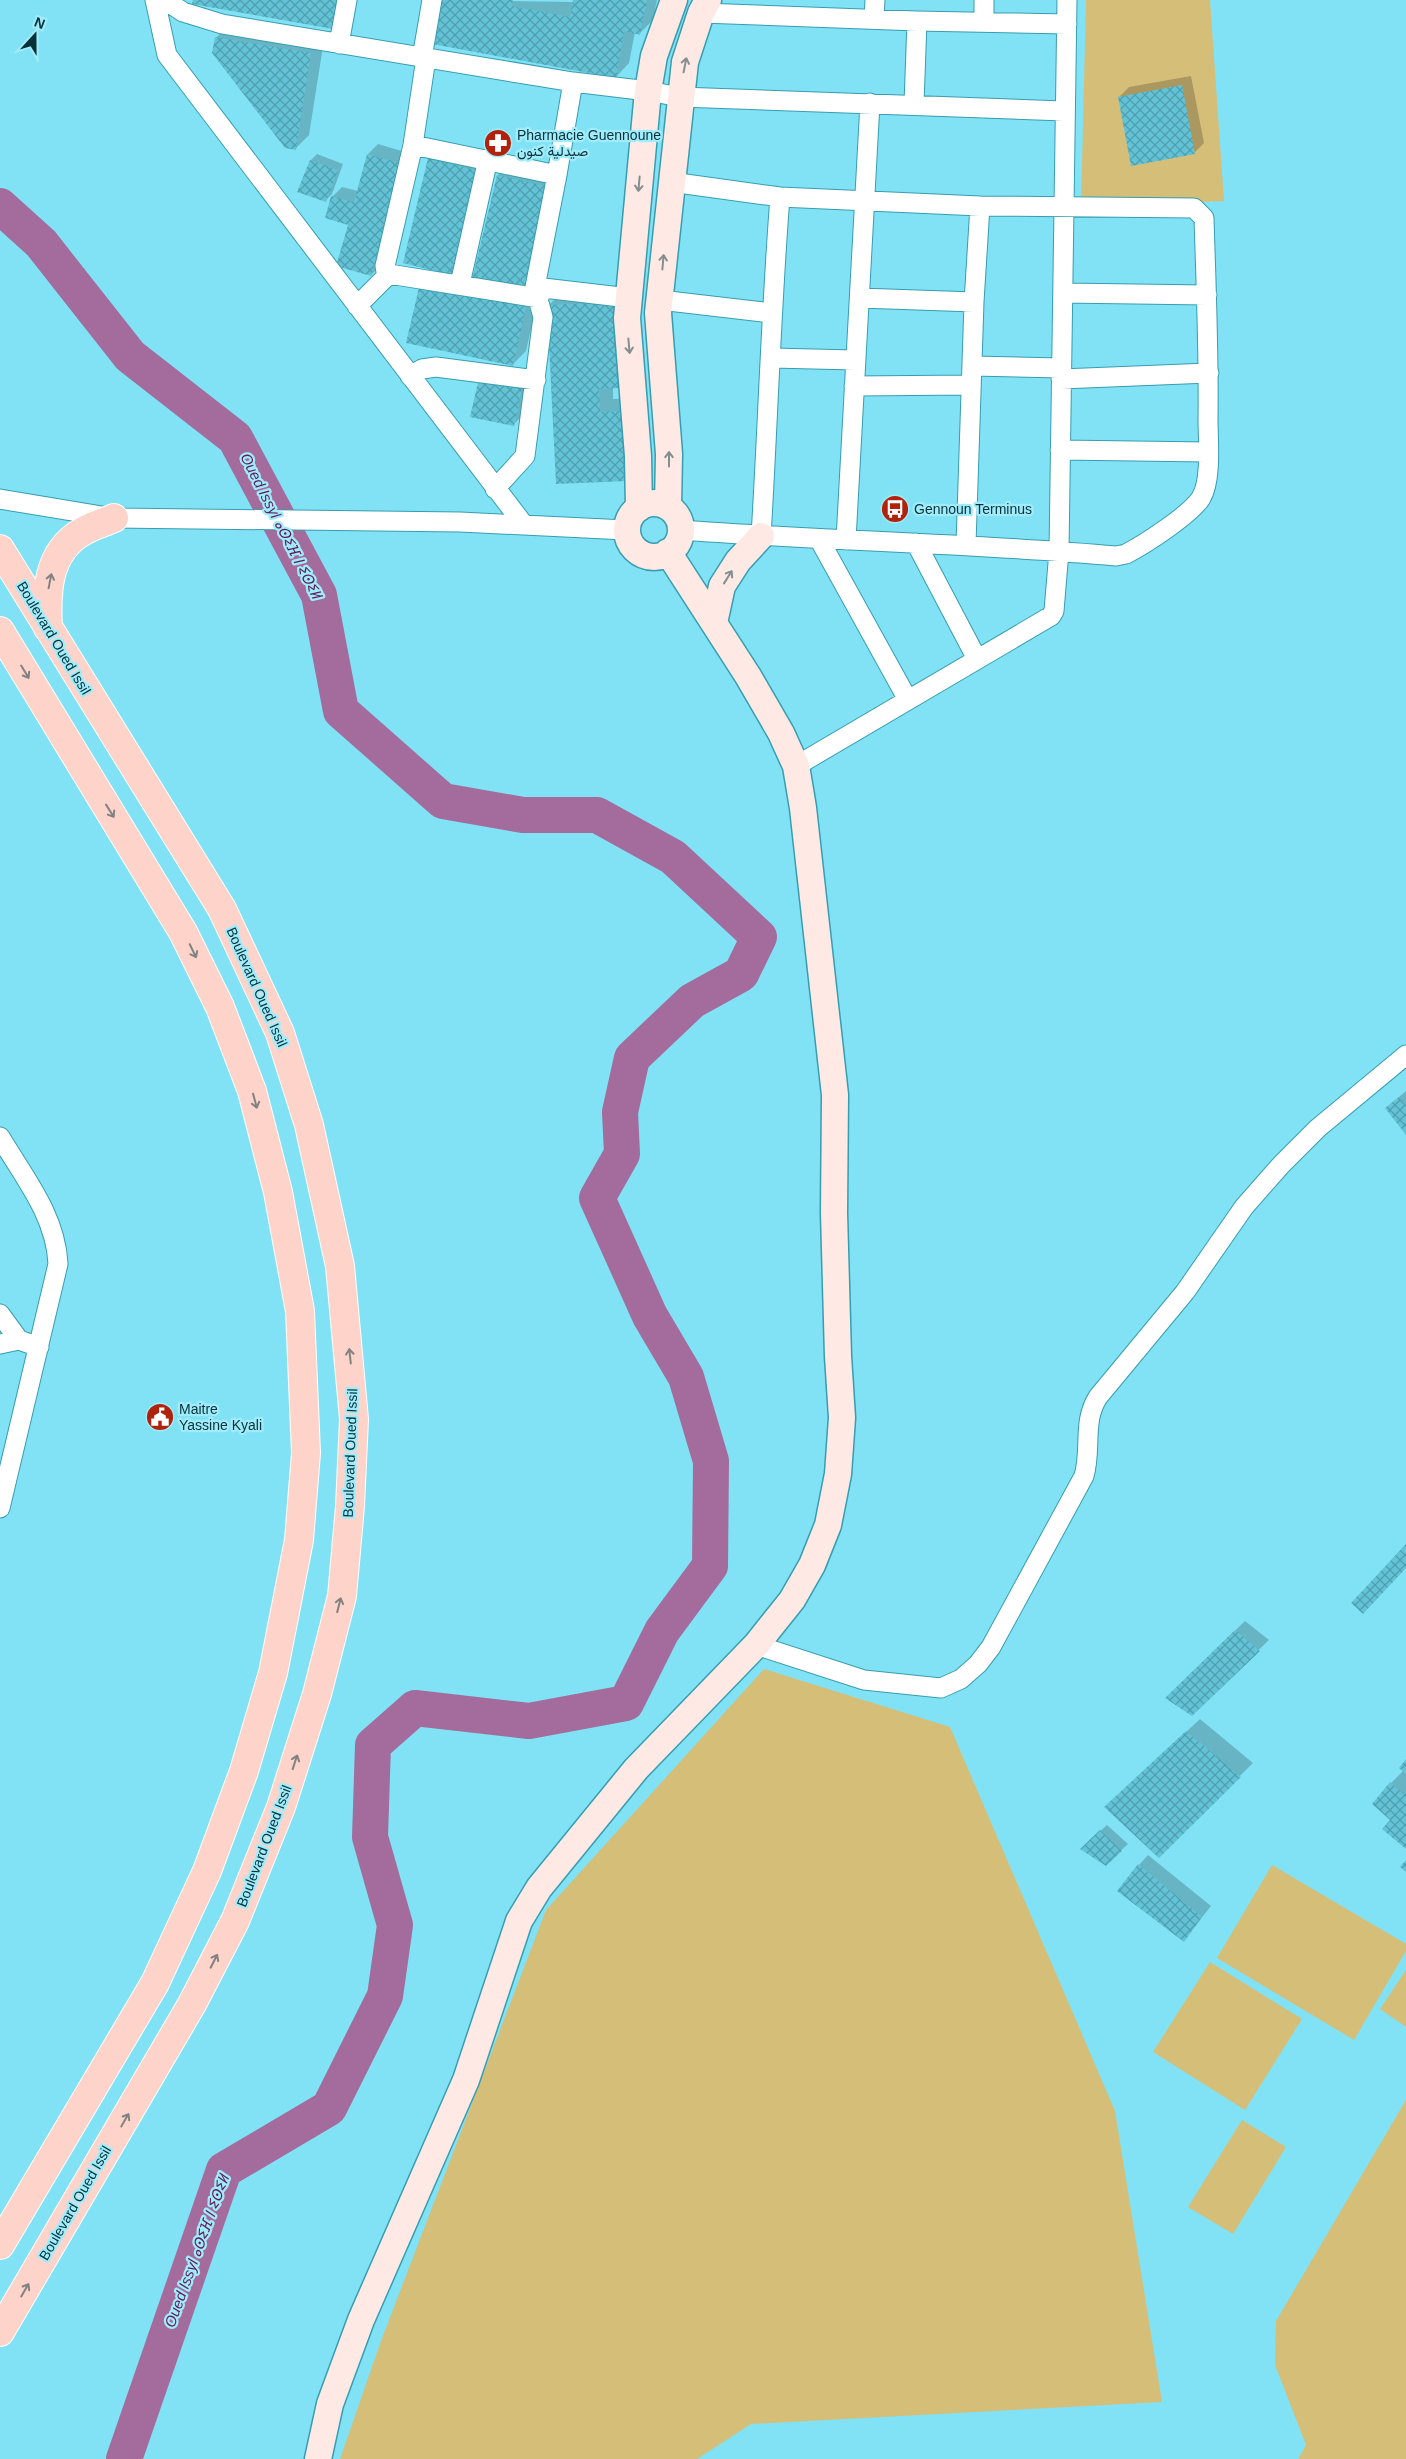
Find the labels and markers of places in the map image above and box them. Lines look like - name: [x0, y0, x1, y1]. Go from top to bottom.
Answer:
- place label: Pharmacie Guennoune صيدلية كنون: [517, 127, 661, 160]
- pharmacy icon: Pharmacie Guennoune صيدلية كنون: [483, 128, 513, 158]
- bus stop icon: Gennoun Terminus: [880, 494, 910, 524]
- place label: Gennoun Terminus: [914, 501, 1032, 517]
- place label: Maitre Yassine Kyali: [179, 1401, 262, 1433]
- public building icon: Maitre Yassine Kyali: [145, 1402, 175, 1432]

